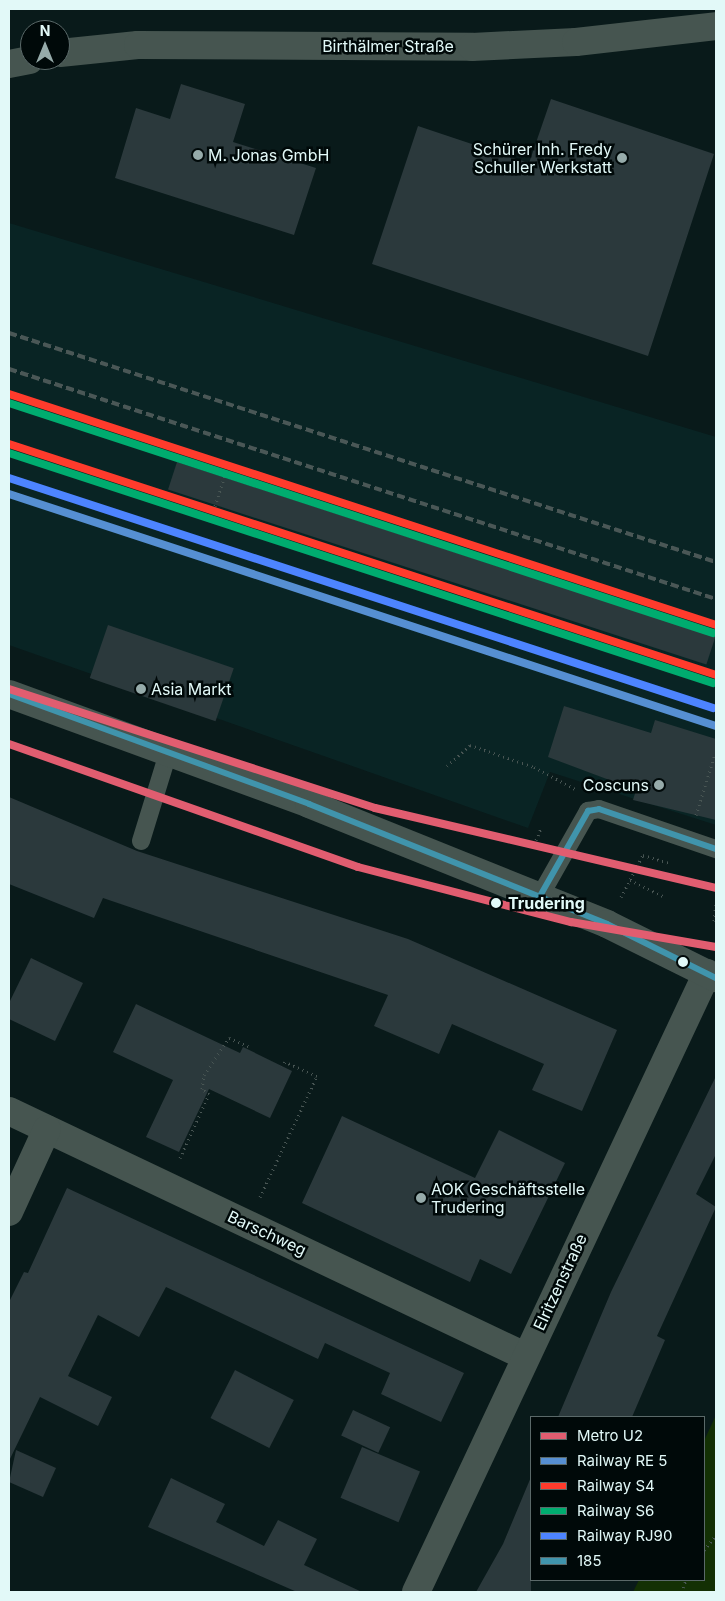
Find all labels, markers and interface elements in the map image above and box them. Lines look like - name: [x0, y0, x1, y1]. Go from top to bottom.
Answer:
- north arrow: [20, 20, 70, 70]
- text: N: [40, 22, 50, 39]
- street label: Birthälmer Straße: [322, 36, 454, 56]
- place label: Schürer Inh. Fredy Schuller Werkstatt: [473, 139, 612, 177]
- place label: M. Jonas GmbH: [208, 145, 329, 165]
- marker: M. Jonas GmbH: [192, 149, 204, 161]
- marker: Schürer Inh. Fredy Schuller Werkstatt: [616, 152, 628, 164]
- place label: Asia Markt: [151, 679, 232, 699]
- marker: Asia Markt: [135, 683, 147, 695]
- place label: Coscuns: [583, 775, 649, 795]
- marker: Coscuns: [653, 779, 665, 791]
- place label: Trudering: [508, 893, 585, 913]
- marker: Trudering: [487, 894, 505, 912]
- unlabelled marker: [678, 957, 688, 967]
- place label: AOK Geschäftsstelle Trudering: [431, 1179, 585, 1217]
- marker: AOK Geschäftsstelle Trudering: [415, 1192, 427, 1204]
- street label: Barschweg: [225, 1206, 309, 1260]
- street label: Elritzenstraße: [529, 1231, 591, 1333]
- legend: [530, 1416, 705, 1581]
- text: Metro U2: [577, 1426, 643, 1445]
- text: Railway RE 5: [577, 1451, 667, 1470]
- text: Railway S4: [577, 1476, 655, 1495]
- text: Railway S6: [577, 1501, 654, 1520]
- text: Railway RJ90: [577, 1526, 672, 1545]
- text: 185: [577, 1551, 602, 1570]

